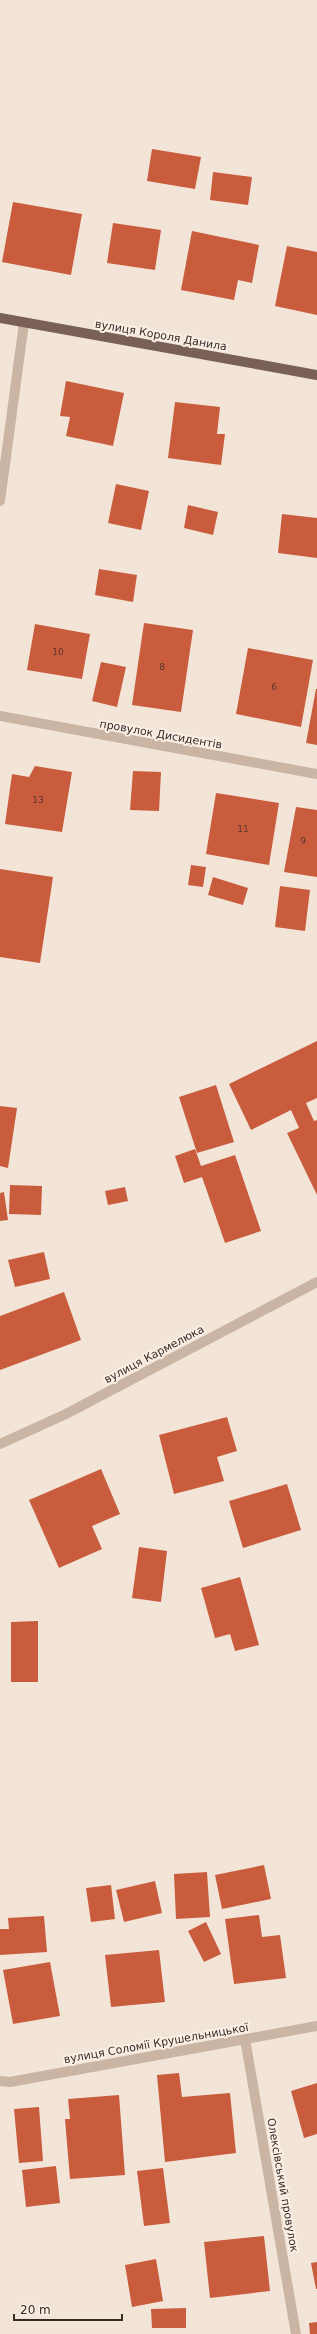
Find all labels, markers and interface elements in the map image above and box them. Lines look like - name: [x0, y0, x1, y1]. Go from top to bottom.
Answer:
- street label: вулиця Короля Данила: [94, 317, 228, 353]
- house number: 10: [52, 647, 64, 657]
- house number: 8: [159, 662, 165, 672]
- house number: 6: [271, 682, 277, 692]
- street label: провулок Дисидентів: [99, 717, 223, 752]
- house number: 13: [32, 795, 44, 805]
- house number: 11: [237, 824, 249, 834]
- house number: 9: [300, 836, 306, 846]
- street label: вулиця Кармелюка: [102, 1323, 206, 1386]
- street label: вулиця Соломії Крушельницької: [63, 2021, 250, 2066]
- street label: Олексівський провулок: [264, 2117, 301, 2254]
- scale bar: [14, 2296, 122, 2322]
- text: 20 m: [20, 2303, 51, 2317]

